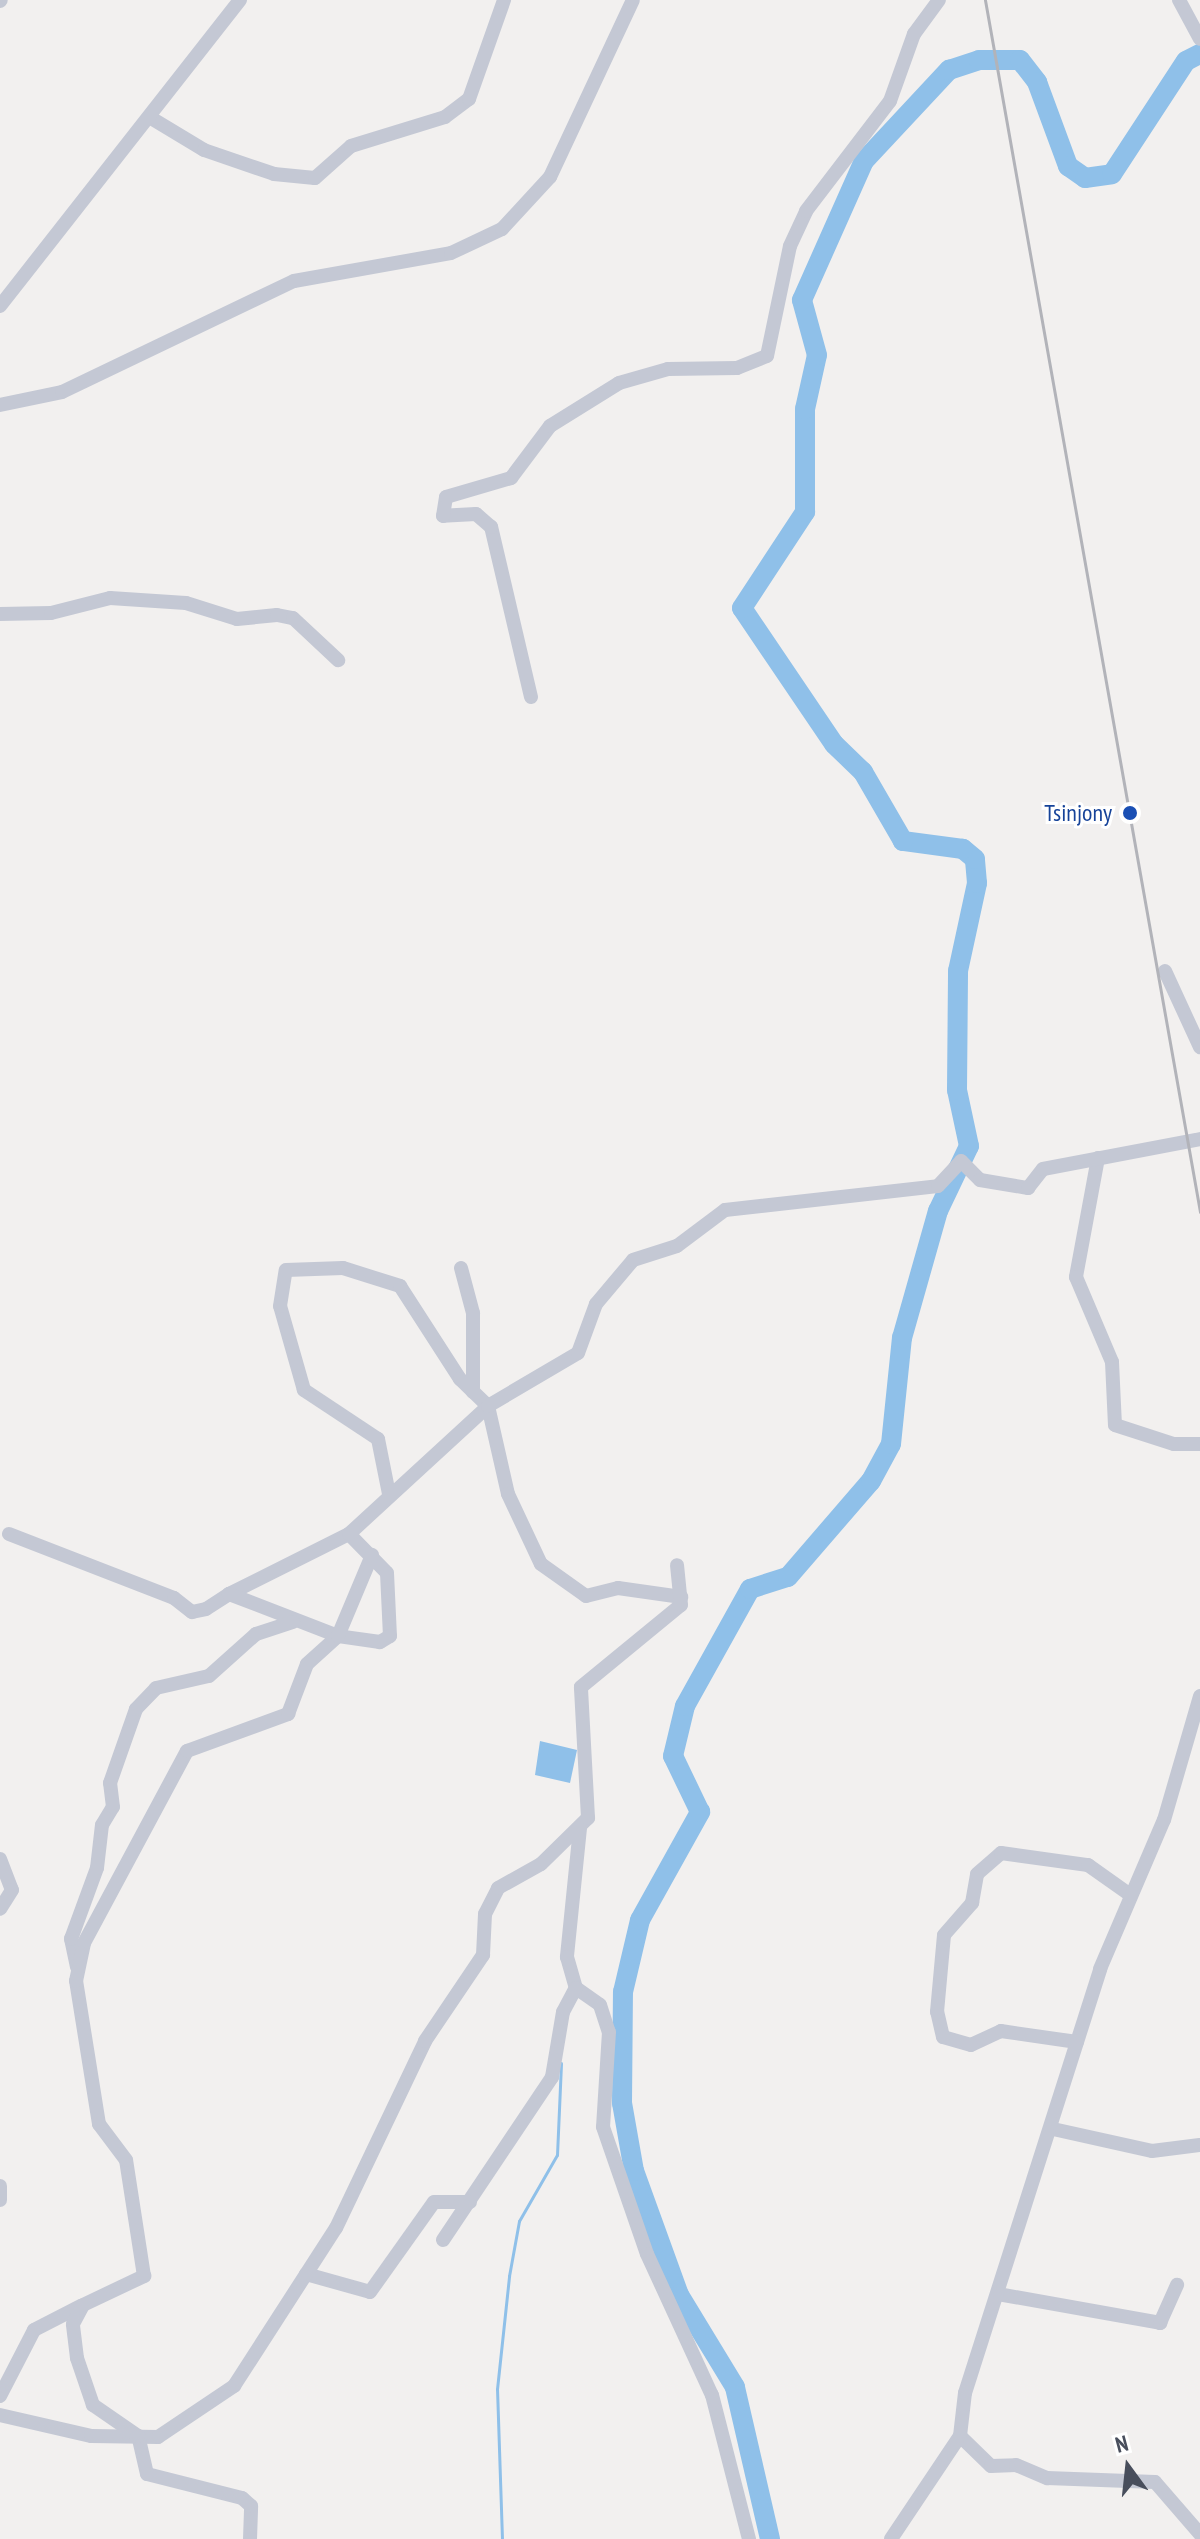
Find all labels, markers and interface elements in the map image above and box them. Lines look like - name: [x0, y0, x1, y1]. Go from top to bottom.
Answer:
- place label: Tsinjony: [1044, 799, 1112, 827]
- marker: Tsinjony: [1119, 802, 1141, 824]
- north arrow: [1088, 2427, 1168, 2507]
- text: N: [1112, 2429, 1131, 2459]

